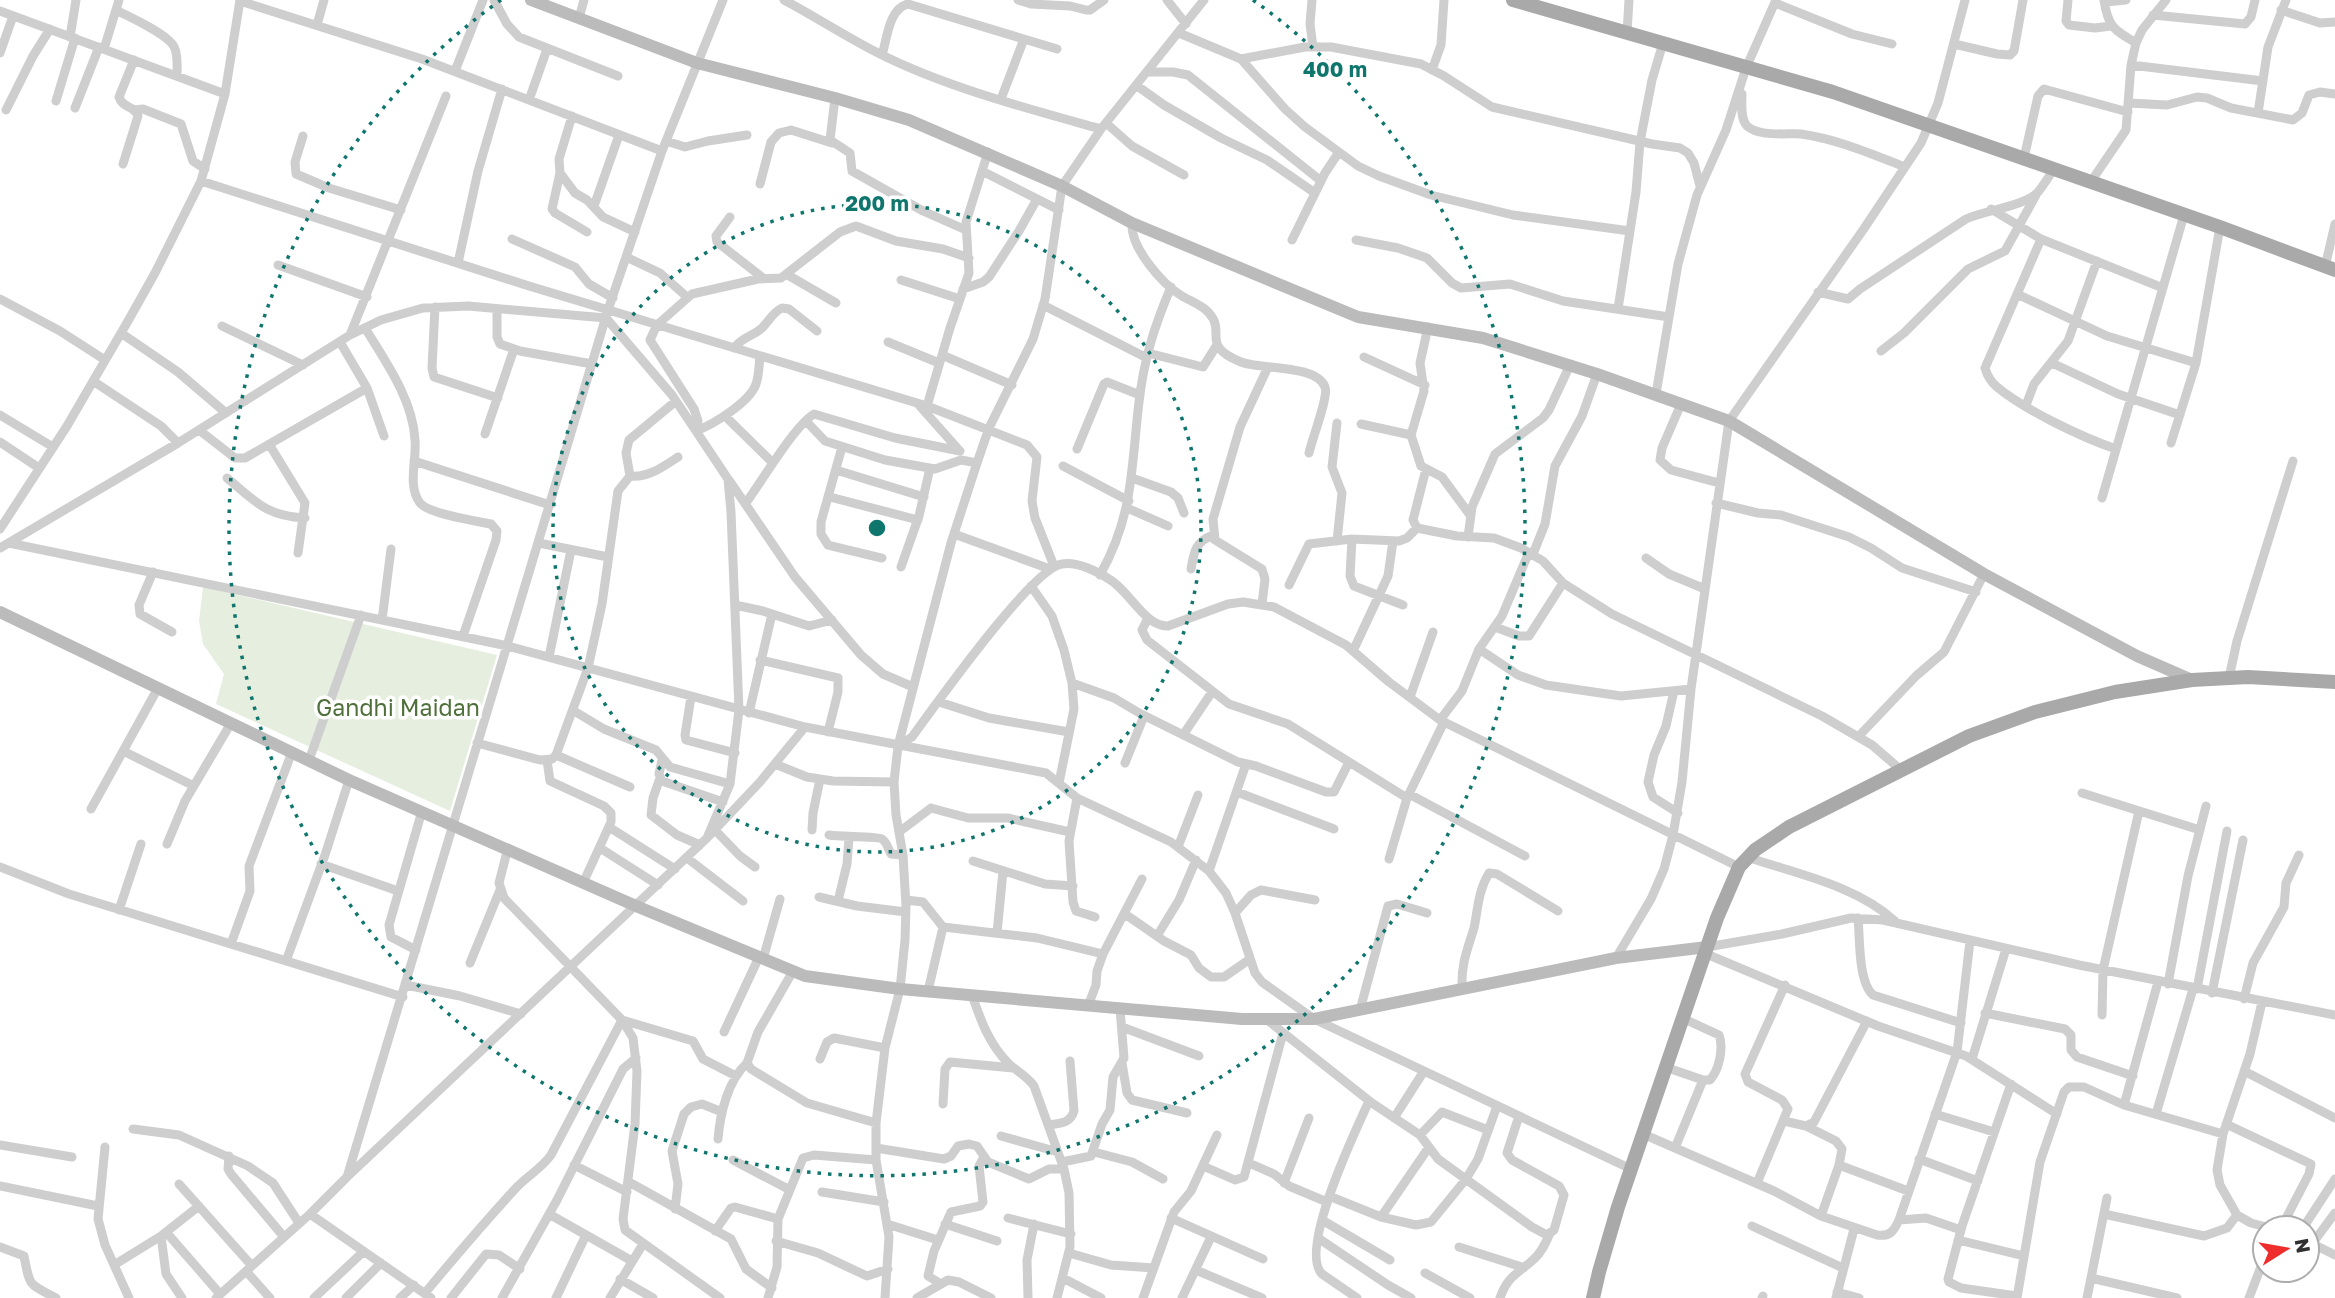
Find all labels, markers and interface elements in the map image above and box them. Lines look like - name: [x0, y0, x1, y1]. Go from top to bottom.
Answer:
- text: 400 m: [1303, 56, 1367, 82]
- text: 200 m: [845, 190, 909, 216]
- centre of rings: [865, 516, 889, 540]
- park label: Gandhi Maidan: [316, 693, 480, 721]
- north arrow: [2251, 1214, 2321, 1284]
- text: N: [2291, 1236, 2316, 1255]

